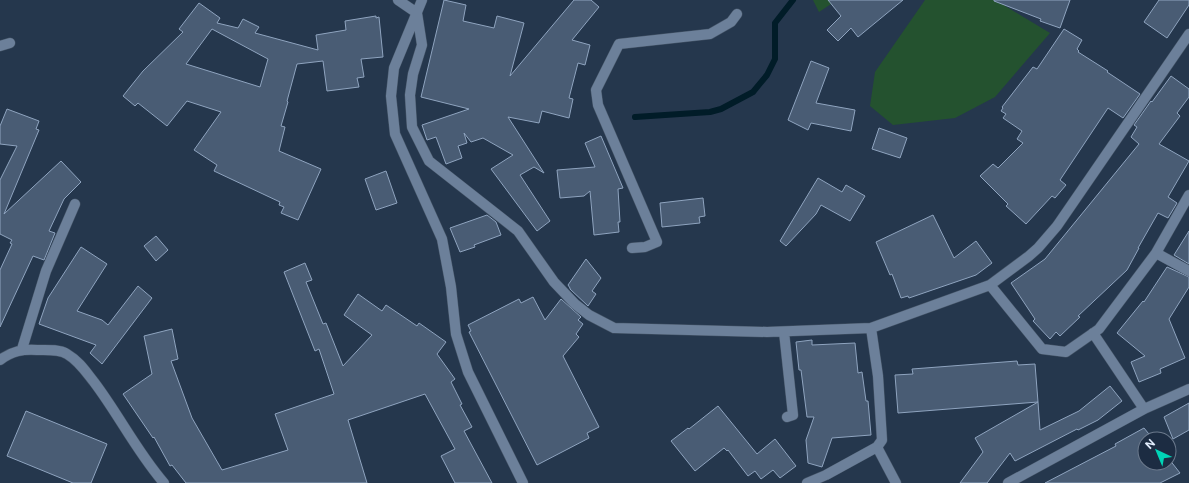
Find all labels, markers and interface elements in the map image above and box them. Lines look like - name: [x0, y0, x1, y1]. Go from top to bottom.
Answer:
- north arrow: [1137, 431, 1177, 471]
- text: N: [1143, 437, 1157, 451]

